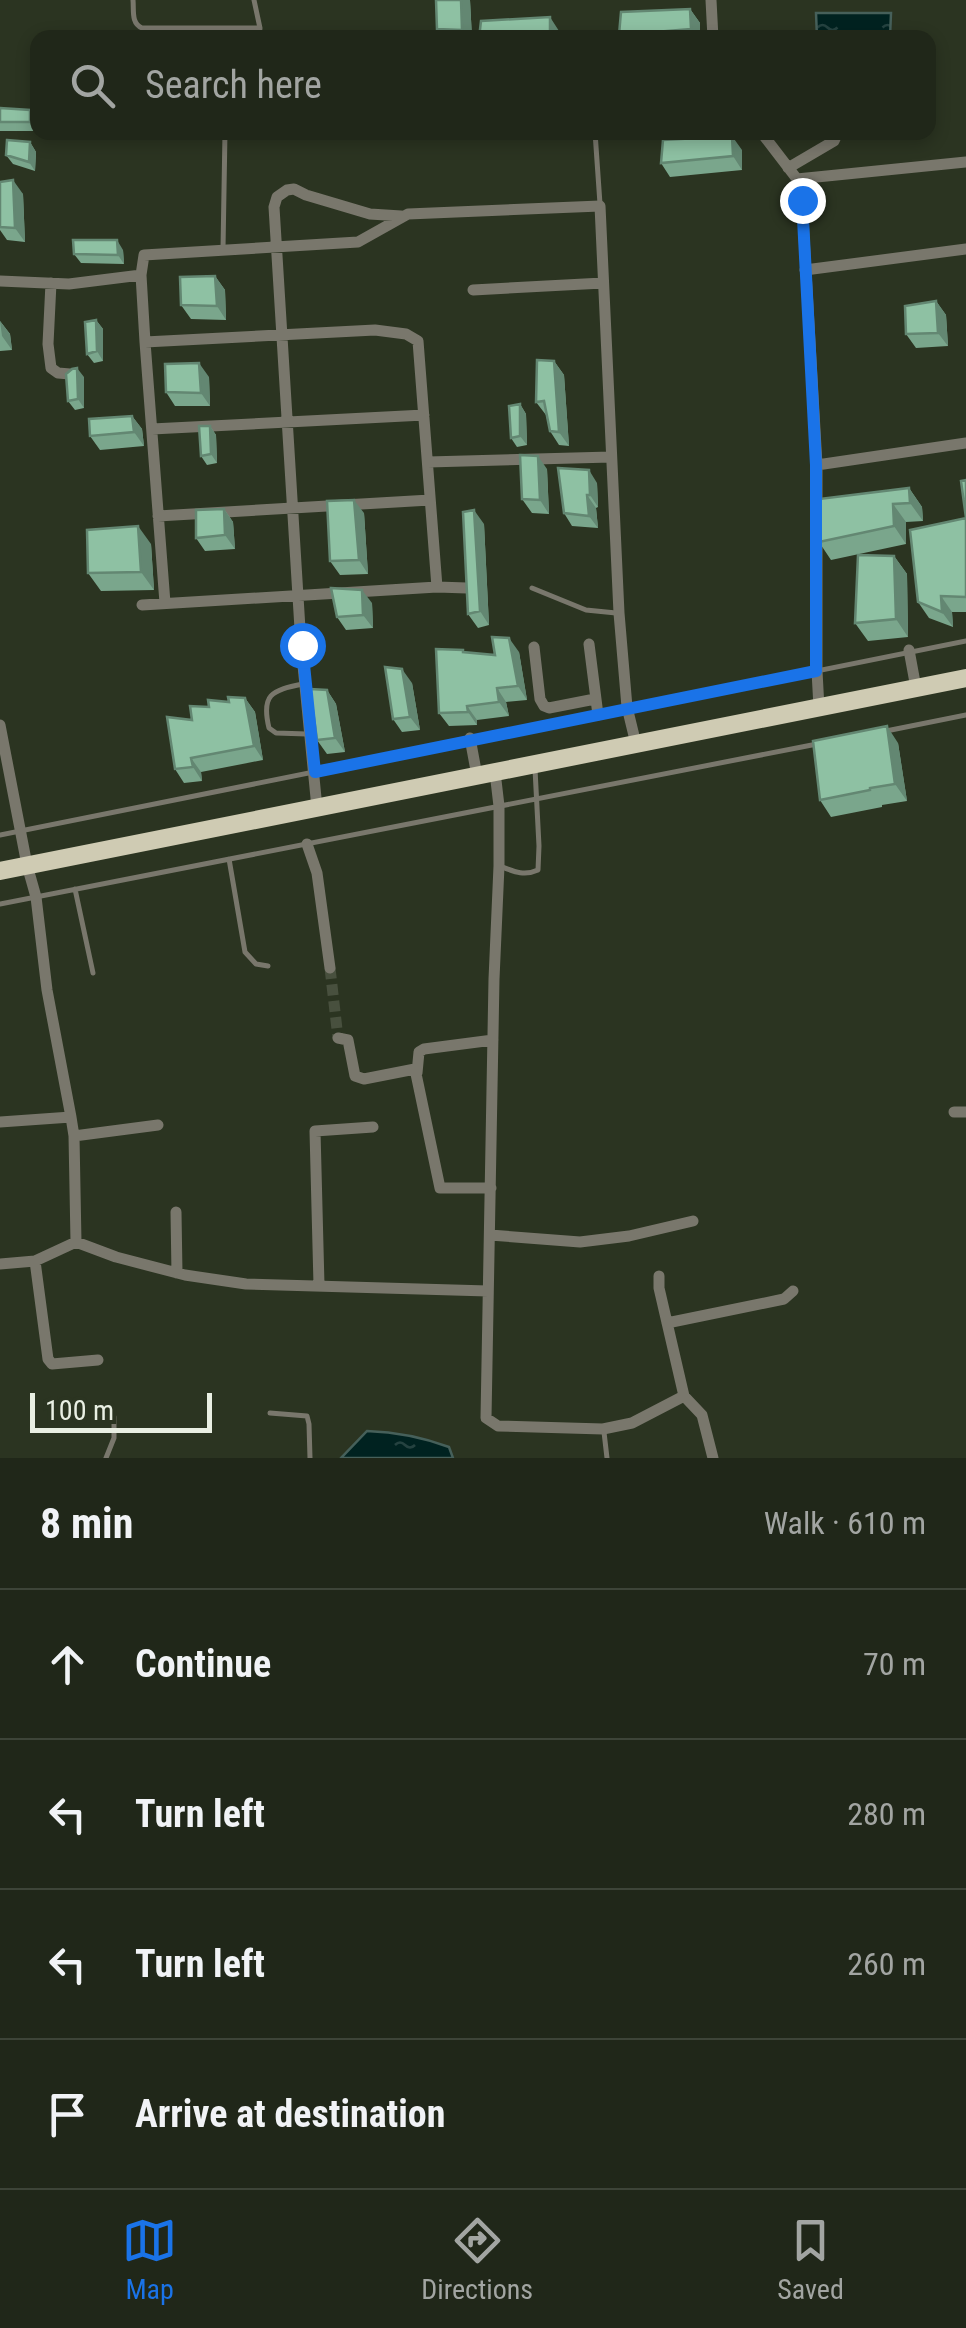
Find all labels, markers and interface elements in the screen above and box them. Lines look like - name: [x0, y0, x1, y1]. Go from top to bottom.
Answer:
- search box: [30, 30, 936, 140]
- icon: search: [65, 58, 120, 113]
- text: Search here: [145, 63, 322, 107]
- route end: [780, 178, 826, 224]
- route start: [280, 623, 326, 669]
- scale bar: [30, 1388, 212, 1432]
- text: 100 m: [45, 1394, 114, 1427]
- text: 8 min: [40, 1499, 133, 1548]
- text: Walk · 610 m: [764, 1504, 926, 1542]
- icon: ahead: [40, 1637, 95, 1692]
- text: Continue: [135, 1642, 271, 1686]
- text: 70 m: [863, 1645, 926, 1683]
- icon: left: [40, 1787, 95, 1842]
- text: Turn left: [135, 1792, 265, 1836]
- text: 280 m: [847, 1795, 926, 1833]
- icon: left: [40, 1937, 95, 1992]
- text: Turn left: [135, 1942, 265, 1986]
- text: 260 m: [847, 1945, 926, 1983]
- icon: arrive: [40, 2087, 95, 2142]
- text: Arrive at destination: [135, 2092, 445, 2136]
- tab: Map: [122, 2213, 177, 2306]
- tab: Directions: [421, 2213, 533, 2306]
- tab: Saved: [777, 2213, 844, 2306]

